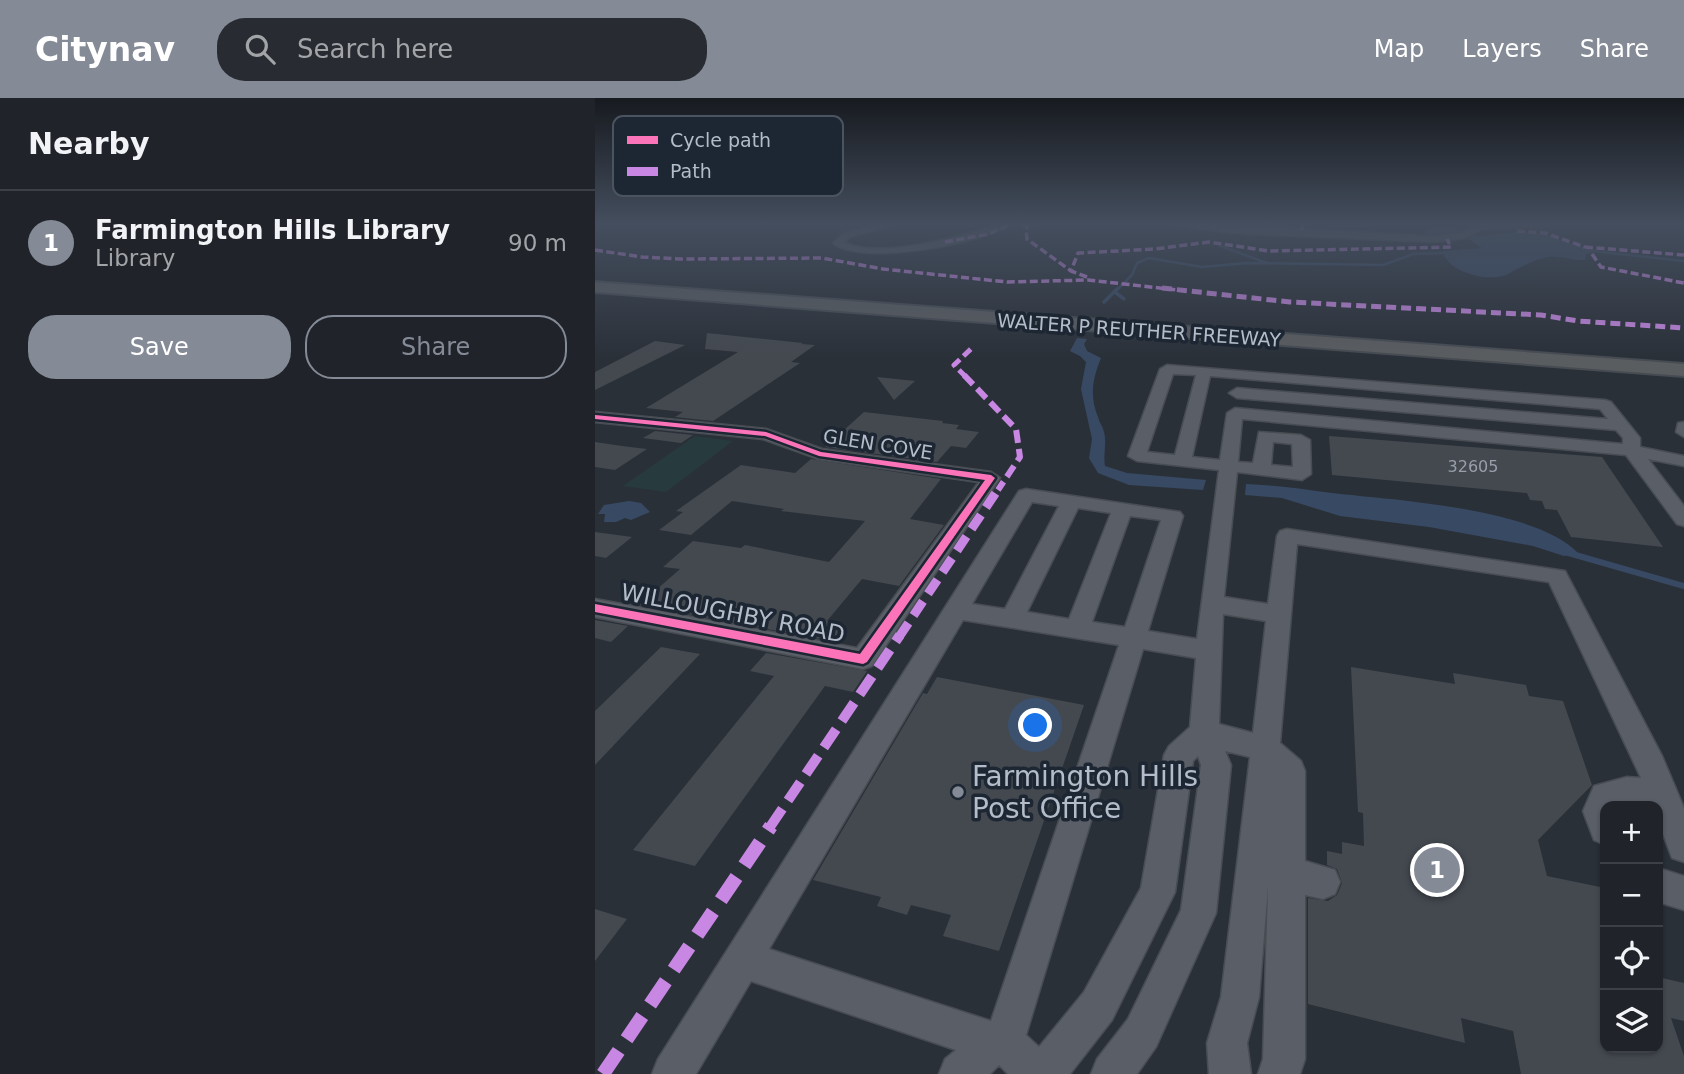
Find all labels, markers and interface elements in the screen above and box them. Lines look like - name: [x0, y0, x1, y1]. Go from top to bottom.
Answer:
- search box: [217, 18, 707, 81]
- text: Citynav: [35, 30, 175, 69]
- icon: search: [241, 30, 279, 68]
- text: Search here: [297, 34, 453, 64]
- text: Map: [1374, 35, 1424, 63]
- text: Layers: [1462, 35, 1542, 63]
- text: Share: [1580, 35, 1649, 63]
- legend: [613, 116, 843, 196]
- text: Nearby: [28, 126, 150, 161]
- text: Cycle path: [670, 129, 771, 151]
- text: Path: [670, 160, 712, 182]
- text: Farmington Hills Library: [95, 215, 450, 245]
- text: 1: [43, 230, 59, 256]
- text: 90 m: [508, 230, 567, 256]
- text: Library: [95, 245, 175, 271]
- street label: WALTER P REUTHER FREEWAY: [996, 309, 1282, 351]
- button: Save: [28, 315, 291, 379]
- button: Share: [305, 315, 567, 379]
- street label: GLEN COVE: [822, 424, 934, 464]
- house number: 32605: [1448, 457, 1498, 476]
- street label: WILLOUGHBY ROAD: [619, 579, 847, 647]
- your location: [1018, 708, 1052, 742]
- place label: Farmington Hills Post Office: [972, 760, 1198, 825]
- marker: Farmington Hills Post Office: [950, 784, 966, 800]
- map controls: [1600, 801, 1663, 1053]
- button: +: [1600, 801, 1663, 864]
- pin: 1: [1414, 844, 1460, 896]
- button: −: [1600, 864, 1663, 927]
- button: locate: [1600, 927, 1663, 990]
- button: layers: [1600, 990, 1663, 1053]

